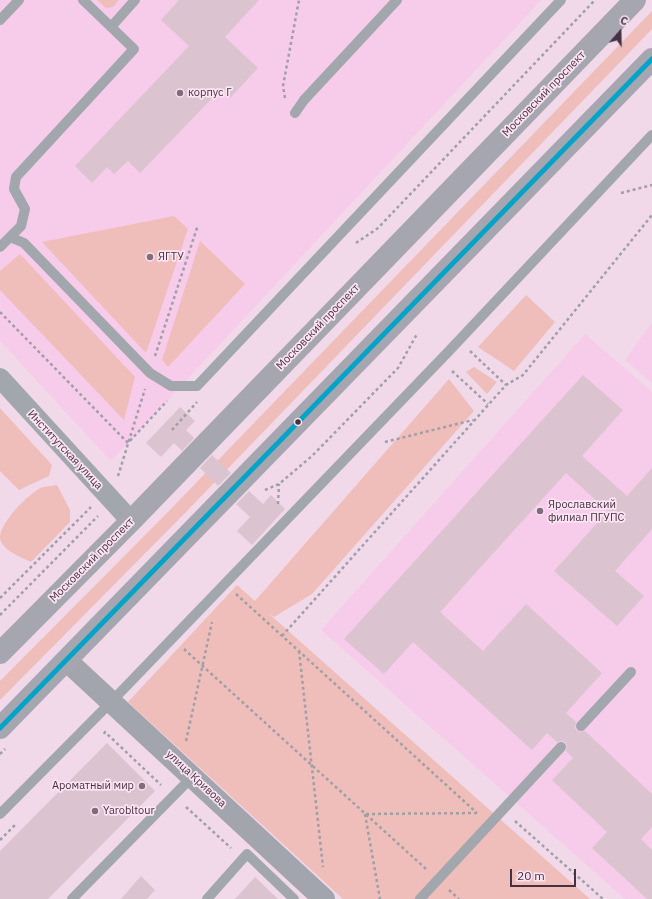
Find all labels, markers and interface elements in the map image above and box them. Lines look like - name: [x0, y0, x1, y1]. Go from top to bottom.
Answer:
- north arrow: [600, 12, 640, 52]
- text: С: [618, 13, 630, 29]
- street label: Московский проспект: [500, 48, 588, 140]
- place label: корпус Г: [188, 86, 232, 100]
- marker: корпус Г: [175, 88, 185, 98]
- place label: ЯГТУ: [158, 250, 184, 264]
- marker: ЯГТУ: [145, 252, 155, 262]
- street label: Московский проспект: [274, 281, 362, 373]
- street label: Институтская улица: [25, 408, 105, 492]
- unlabelled marker: [293, 417, 303, 427]
- place label: Ярославский филиал ПГУПС: [548, 498, 624, 524]
- marker: Ярославский филиал ПГУПС: [535, 506, 545, 516]
- street label: Московский проспект: [47, 515, 137, 605]
- street label: улица Кривова: [163, 748, 229, 810]
- place label: Ароматный мир: [52, 779, 134, 793]
- marker: Ароматный мир: [137, 781, 147, 791]
- place label: Yarobltour: [103, 804, 155, 818]
- marker: Yarobltour: [90, 806, 100, 816]
- scale bar: [512, 861, 578, 887]
- text: 20 m: [517, 868, 545, 883]

